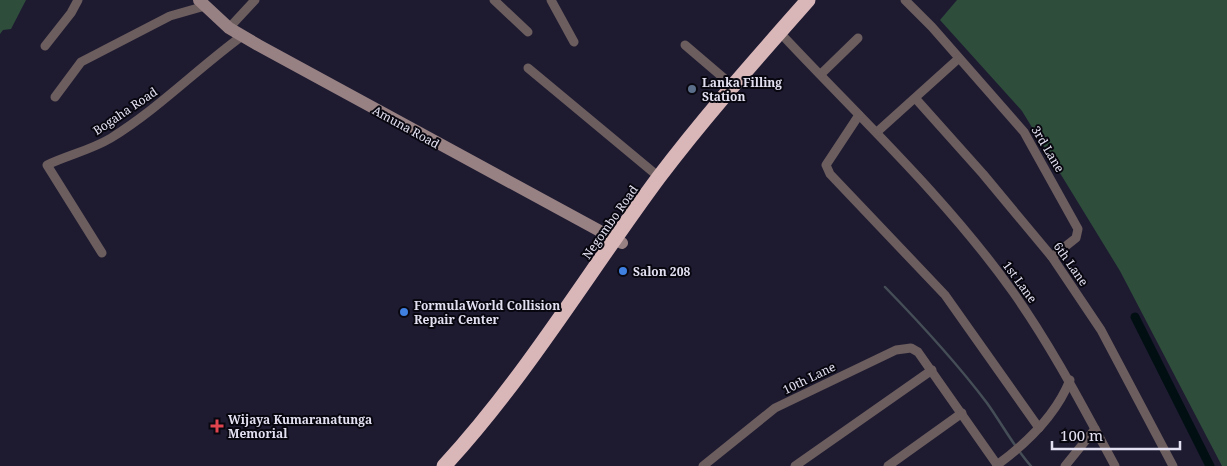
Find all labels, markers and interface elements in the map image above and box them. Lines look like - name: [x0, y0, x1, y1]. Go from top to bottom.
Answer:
- place label: Lanka Filling Station: [702, 74, 782, 105]
- street label: Bogaha Road: [89, 83, 161, 139]
- marker: Lanka Filling Station: [686, 83, 698, 95]
- street label: Amuna Road: [370, 102, 443, 153]
- street label: 3rd Lane: [1028, 123, 1068, 175]
- street label: Negombo Road: [578, 181, 642, 262]
- street label: 6th Lane: [1050, 239, 1092, 289]
- street label: 1st Lane: [999, 258, 1041, 306]
- place label: Salon 208: [633, 263, 690, 280]
- marker: Salon 208: [617, 265, 629, 277]
- place label: FormulaWorld Collision Repair Center: [414, 297, 560, 328]
- marker: FormulaWorld Collision Repair Center: [398, 306, 410, 318]
- street label: 10th Lane: [780, 358, 838, 398]
- place label: Wijaya Kumaranatunga Memorial: [228, 411, 372, 442]
- scale bar: [1052, 418, 1180, 450]
- marker: Wijaya Kumaranatunga Memorial: [210, 419, 224, 433]
- text: 100 m: [1060, 425, 1103, 445]

